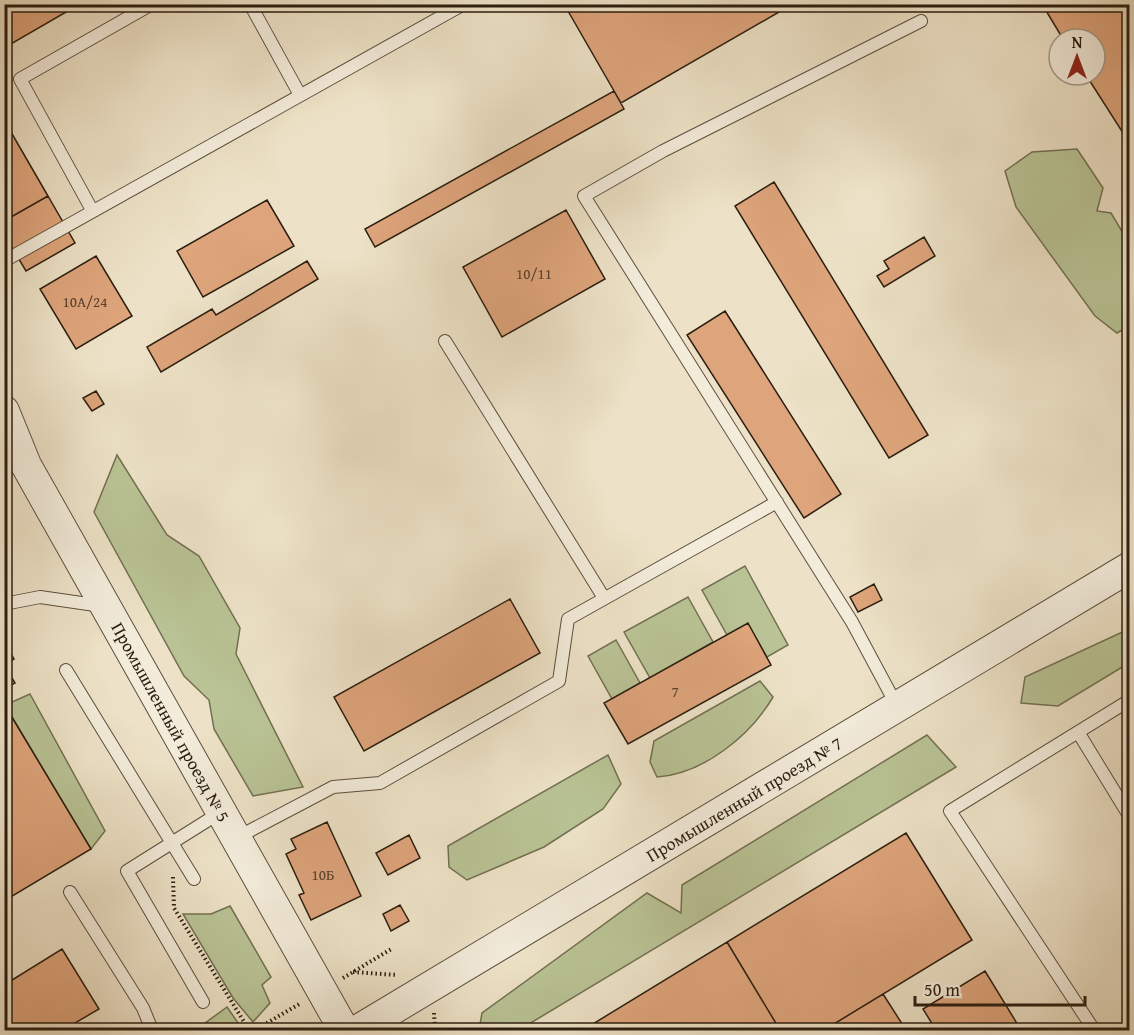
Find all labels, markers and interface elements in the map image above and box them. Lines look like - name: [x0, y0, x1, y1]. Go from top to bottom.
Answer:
- north arrow: [1047, 27, 1107, 87]
- text: N: [1072, 30, 1083, 54]
- house number: 10/11: [516, 263, 552, 284]
- house number: 10А/24: [62, 291, 108, 312]
- street label: Промышленный проезд № 5: [105, 617, 237, 827]
- house number: 7: [671, 681, 679, 702]
- street label: Промышленный проезд № 7: [641, 730, 847, 868]
- house number: 10Б: [312, 864, 334, 885]
- scale bar: [915, 969, 1084, 1007]
- text: 50 m: [924, 976, 960, 1003]

